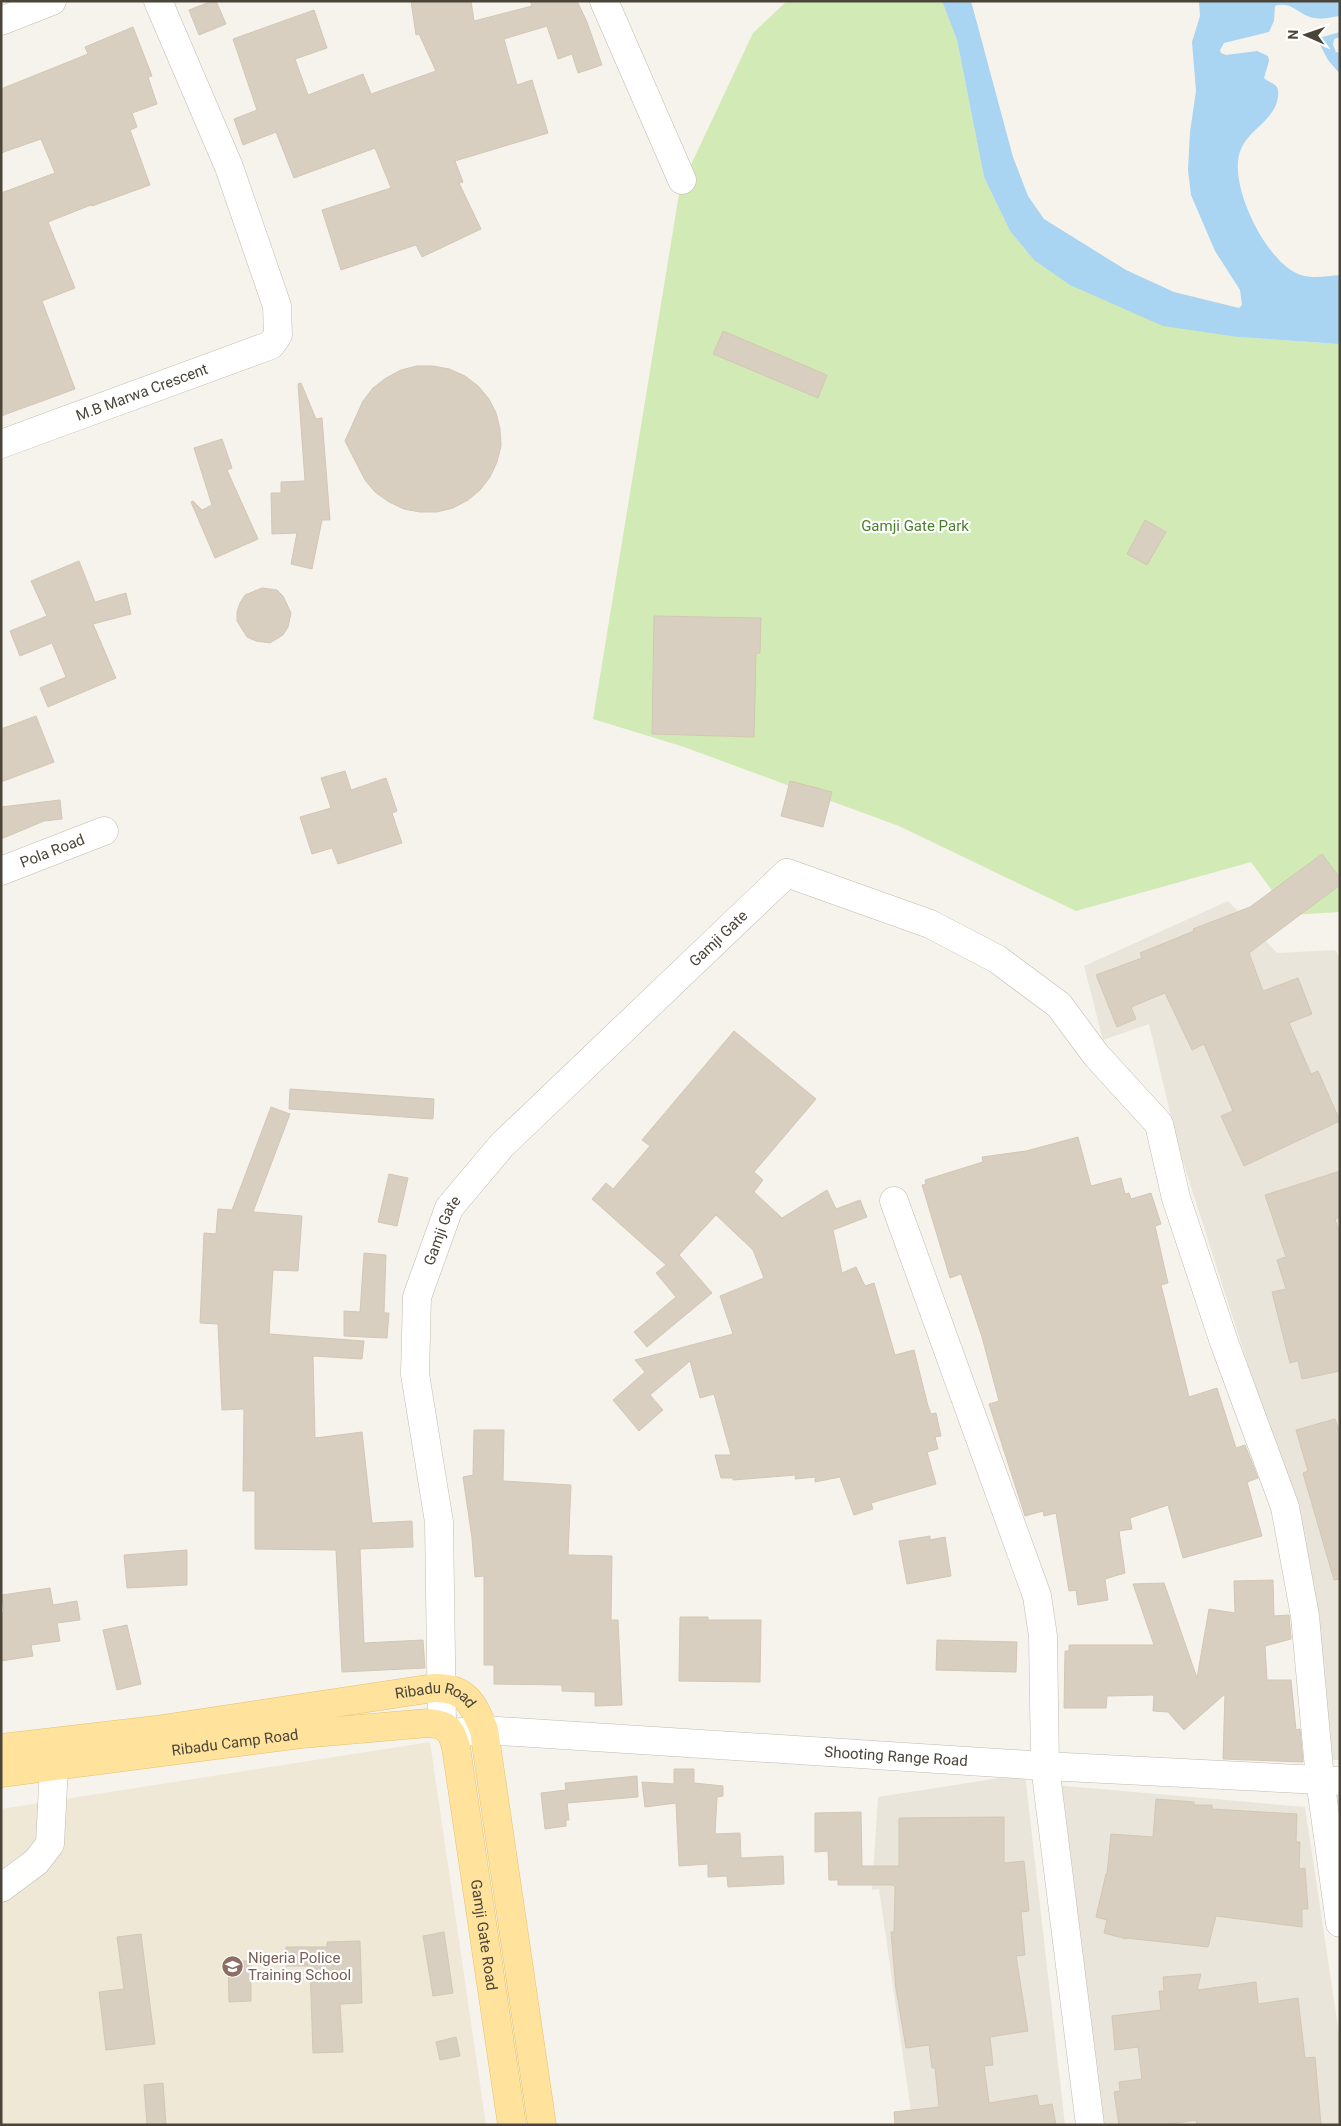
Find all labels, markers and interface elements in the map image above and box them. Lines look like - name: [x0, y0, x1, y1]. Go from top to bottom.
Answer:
- north arrow: [1281, 10, 1331, 60]
- text: N: [1285, 29, 1301, 40]
- street label: M.B Marwa Crescent: [73, 360, 210, 425]
- park label: Gamji Gate Park: [861, 517, 969, 535]
- street label: Pola Road: [17, 830, 87, 872]
- street label: Gamji Gate: [685, 906, 751, 970]
- street label: Gamji Gate: [420, 1192, 464, 1268]
- street label: Ribadu Road: [394, 1679, 480, 1712]
- street label: Ribadu Camp Road: [171, 1725, 300, 1760]
- street label: Shooting Range Road: [824, 1743, 968, 1770]
- street label: Gamji Gate Road: [467, 1878, 501, 1992]
- place label: Nigeria Police Training School: [248, 1949, 351, 1984]
- school or university icon: Nigeria Police Training School: [220, 1955, 244, 1979]

